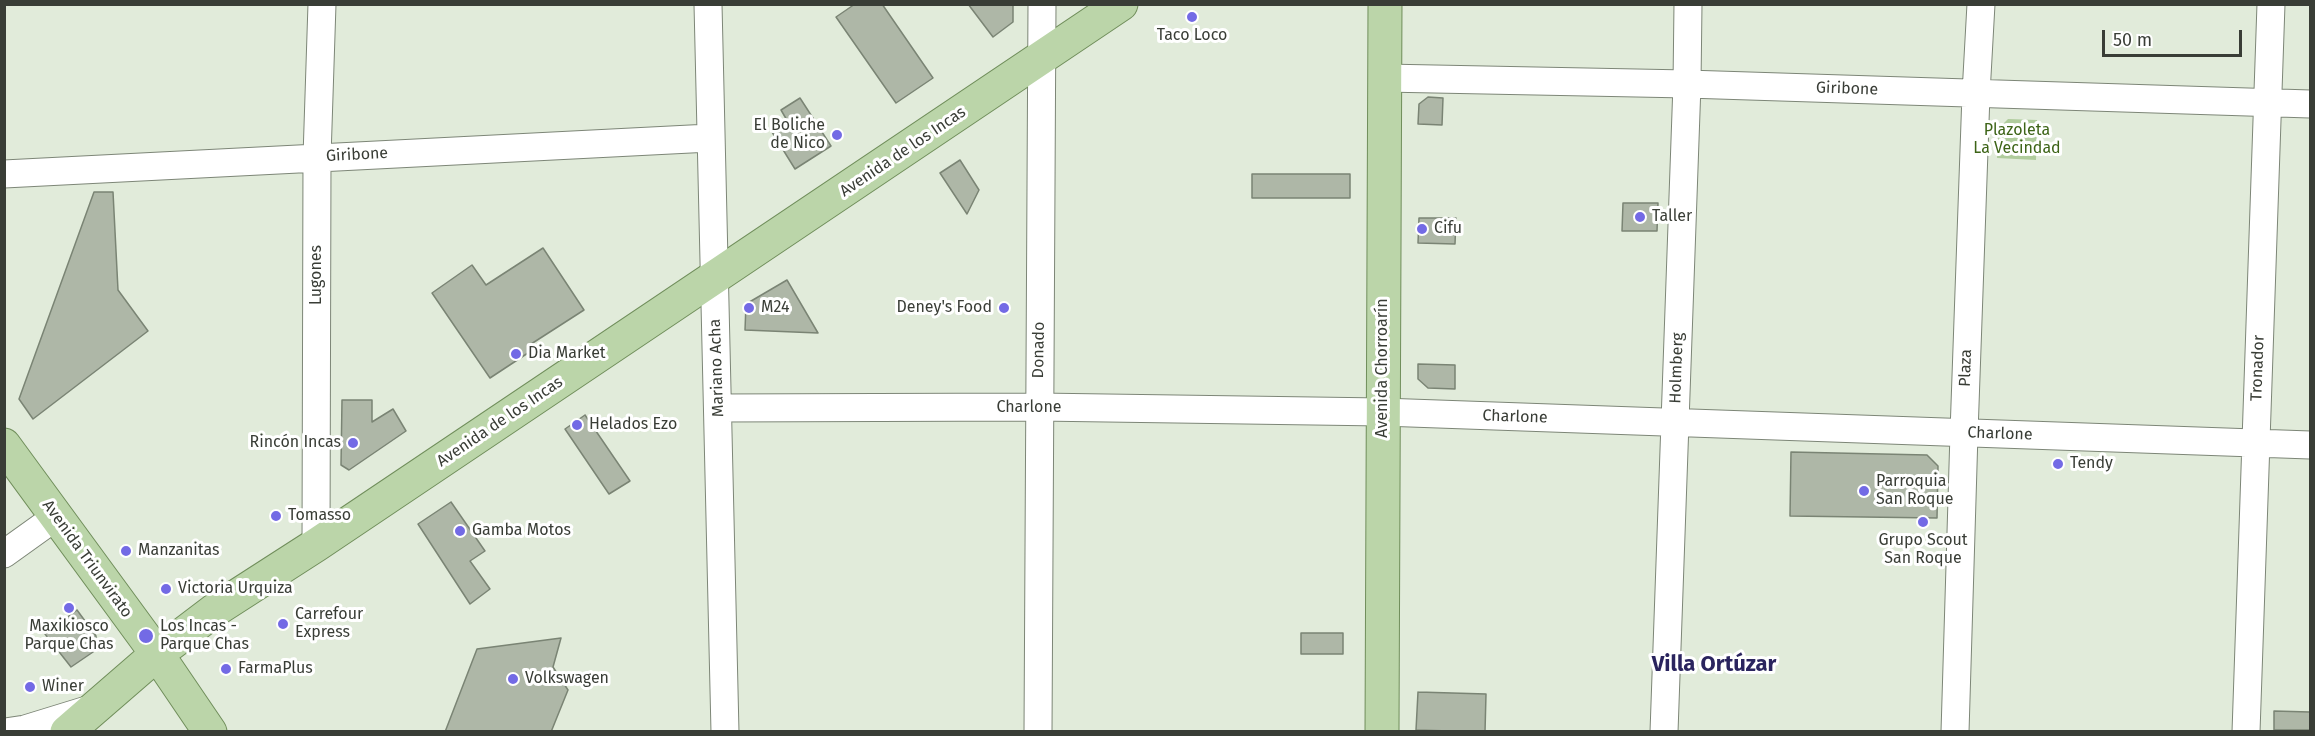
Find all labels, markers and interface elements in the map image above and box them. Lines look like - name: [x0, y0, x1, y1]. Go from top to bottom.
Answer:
- marker: Taco Loco: [1185, 10, 1199, 24]
- scale bar: [2105, 18, 2244, 56]
- place label: Taco Loco: [1157, 26, 1227, 46]
- text: 50 m: [2113, 29, 2152, 51]
- street label: Giribone: [1816, 78, 1878, 100]
- street label: Avenida de los Incas: [836, 103, 970, 201]
- place label: El Boliche de Nico: [754, 116, 825, 154]
- park label: Plazoleta La Vecindad: [1973, 121, 2061, 159]
- marker: El Boliche de Nico: [830, 128, 844, 142]
- street label: Giribone: [325, 144, 389, 166]
- place label: Taller: [1652, 207, 1692, 227]
- marker: Taller: [1633, 210, 1647, 224]
- place label: Cifu: [1434, 219, 1462, 239]
- marker: Cifu: [1415, 222, 1429, 236]
- street label: Lugones: [307, 245, 327, 305]
- place label: M24: [761, 298, 789, 318]
- place label: Deney's Food: [896, 298, 992, 318]
- street label: Avenida Chorroarín: [1373, 298, 1393, 438]
- marker: M24: [742, 301, 756, 315]
- marker: Deney's Food: [997, 301, 1011, 315]
- street label: Mariano Acha: [706, 318, 728, 418]
- street label: Donado: [1029, 322, 1049, 378]
- street label: Holmberg: [1666, 332, 1688, 404]
- street label: Tronador: [2247, 335, 2269, 401]
- place label: Dia Market: [528, 344, 606, 364]
- marker: Dia Market: [509, 347, 523, 361]
- street label: Plaza: [1956, 349, 1976, 387]
- street label: Avenida de los Incas: [433, 373, 567, 471]
- street label: Charlone: [996, 398, 1062, 418]
- street label: Charlone: [1482, 406, 1548, 428]
- place label: Helados Ezo: [589, 415, 677, 435]
- marker: Helados Ezo: [570, 418, 584, 432]
- street label: Charlone: [1967, 423, 2033, 445]
- place label: Rincón Incas: [250, 433, 341, 453]
- marker: Rincón Incas: [346, 436, 360, 450]
- place label: Tendy: [2070, 454, 2113, 474]
- marker: Tendy: [2051, 457, 2065, 471]
- place label: Parroquia San Roque: [1876, 472, 1953, 510]
- marker: Parroquia San Roque: [1857, 484, 1871, 498]
- street label: Avenida Triunvirato: [38, 496, 136, 622]
- place label: Tomasso: [288, 506, 351, 526]
- marker: Tomasso: [269, 509, 283, 523]
- marker: Grupo Scout San Roque: [1916, 515, 1930, 529]
- place label: Gamba Motos: [472, 521, 571, 541]
- marker: Gamba Motos: [453, 524, 467, 538]
- place label: Grupo Scout San Roque: [1878, 531, 1968, 569]
- place label: Manzanitas: [138, 541, 220, 561]
- marker: Manzanitas: [119, 544, 133, 558]
- place label: Victoria Urquiza: [178, 579, 293, 599]
- marker: Victoria Urquiza: [159, 582, 173, 596]
- marker: Maxikiosco Parque Chas: [62, 601, 76, 615]
- place label: Carrefour Express: [295, 605, 363, 643]
- place label: Maxikiosco Parque Chas: [25, 617, 113, 655]
- place label: Los Incas - Parque Chas: [160, 617, 249, 655]
- marker: Carrefour Express: [276, 617, 290, 631]
- marker: Los Incas - Parque Chas: [137, 627, 155, 645]
- district label: Villa Ortúzar: [1652, 652, 1776, 678]
- place label: FarmaPlus: [238, 659, 313, 679]
- marker: FarmaPlus: [219, 662, 233, 676]
- place label: Volkswagen: [525, 669, 609, 689]
- marker: Volkswagen: [506, 672, 520, 686]
- place label: Winer: [42, 677, 84, 697]
- marker: Winer: [23, 680, 37, 694]

